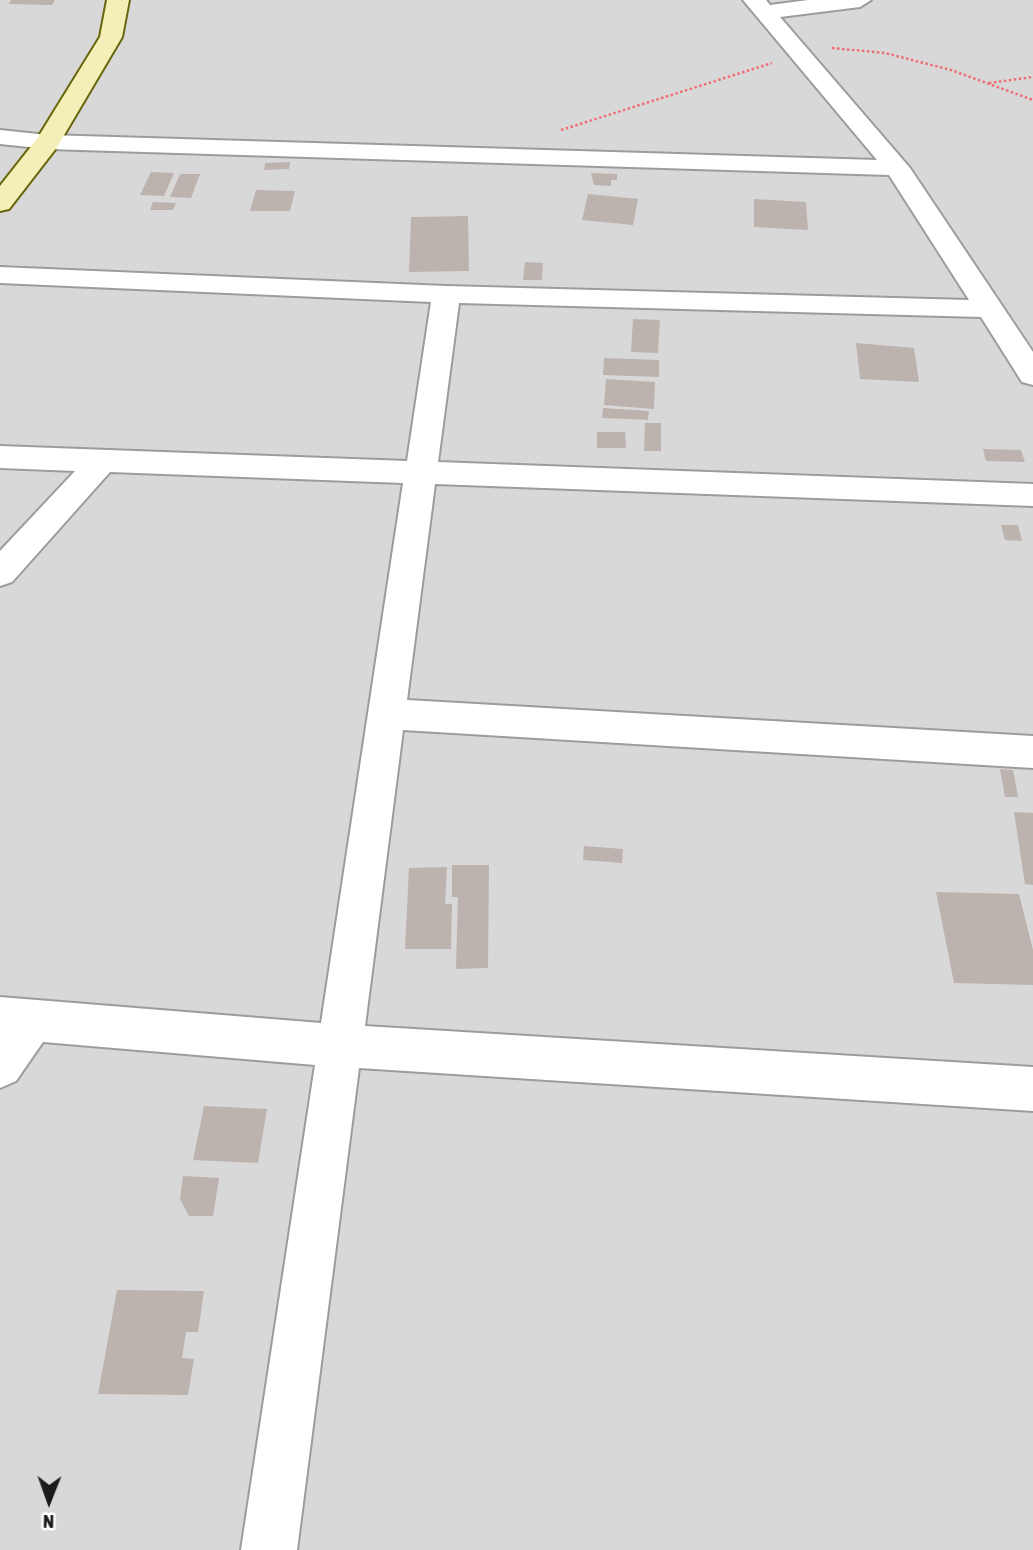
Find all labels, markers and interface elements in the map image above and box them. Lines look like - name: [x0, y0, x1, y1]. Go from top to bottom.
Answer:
- north arrow: [14, 1466, 84, 1536]
- text: N: [43, 1511, 54, 1533]

